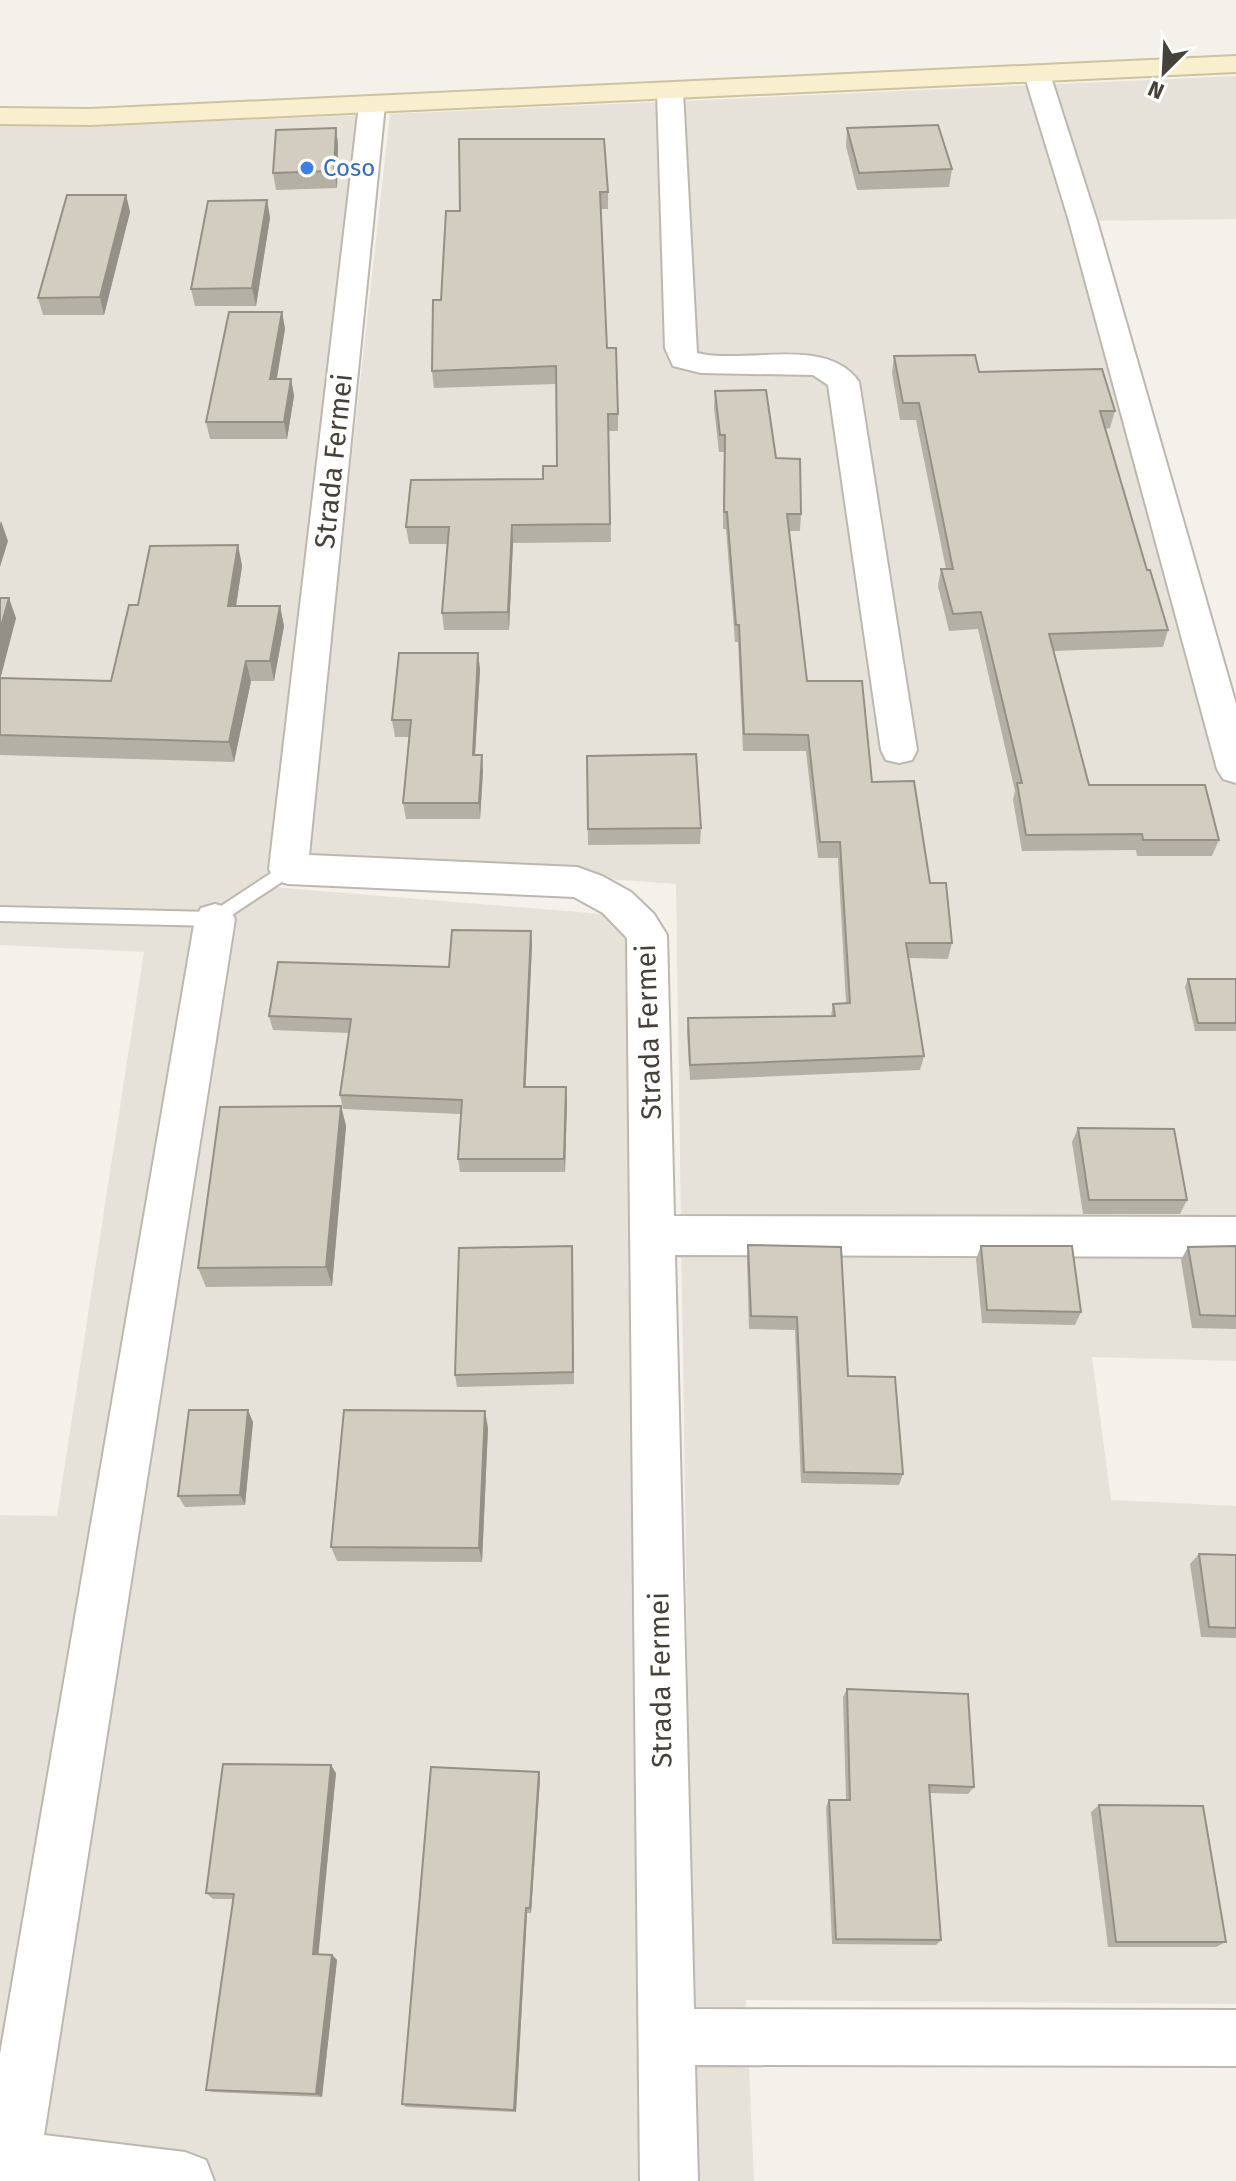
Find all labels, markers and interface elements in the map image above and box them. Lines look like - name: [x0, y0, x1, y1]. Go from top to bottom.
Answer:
- north arrow: [1124, 32, 1204, 112]
- text: N: [1144, 75, 1168, 105]
- place label: Coso: [323, 154, 375, 182]
- marker: Coso: [298, 159, 316, 177]
- street label: Strada Fermei: [308, 372, 359, 550]
- street label: Strada Fermei: [629, 944, 668, 1120]
- street label: Strada Fermei: [642, 1592, 679, 1768]

